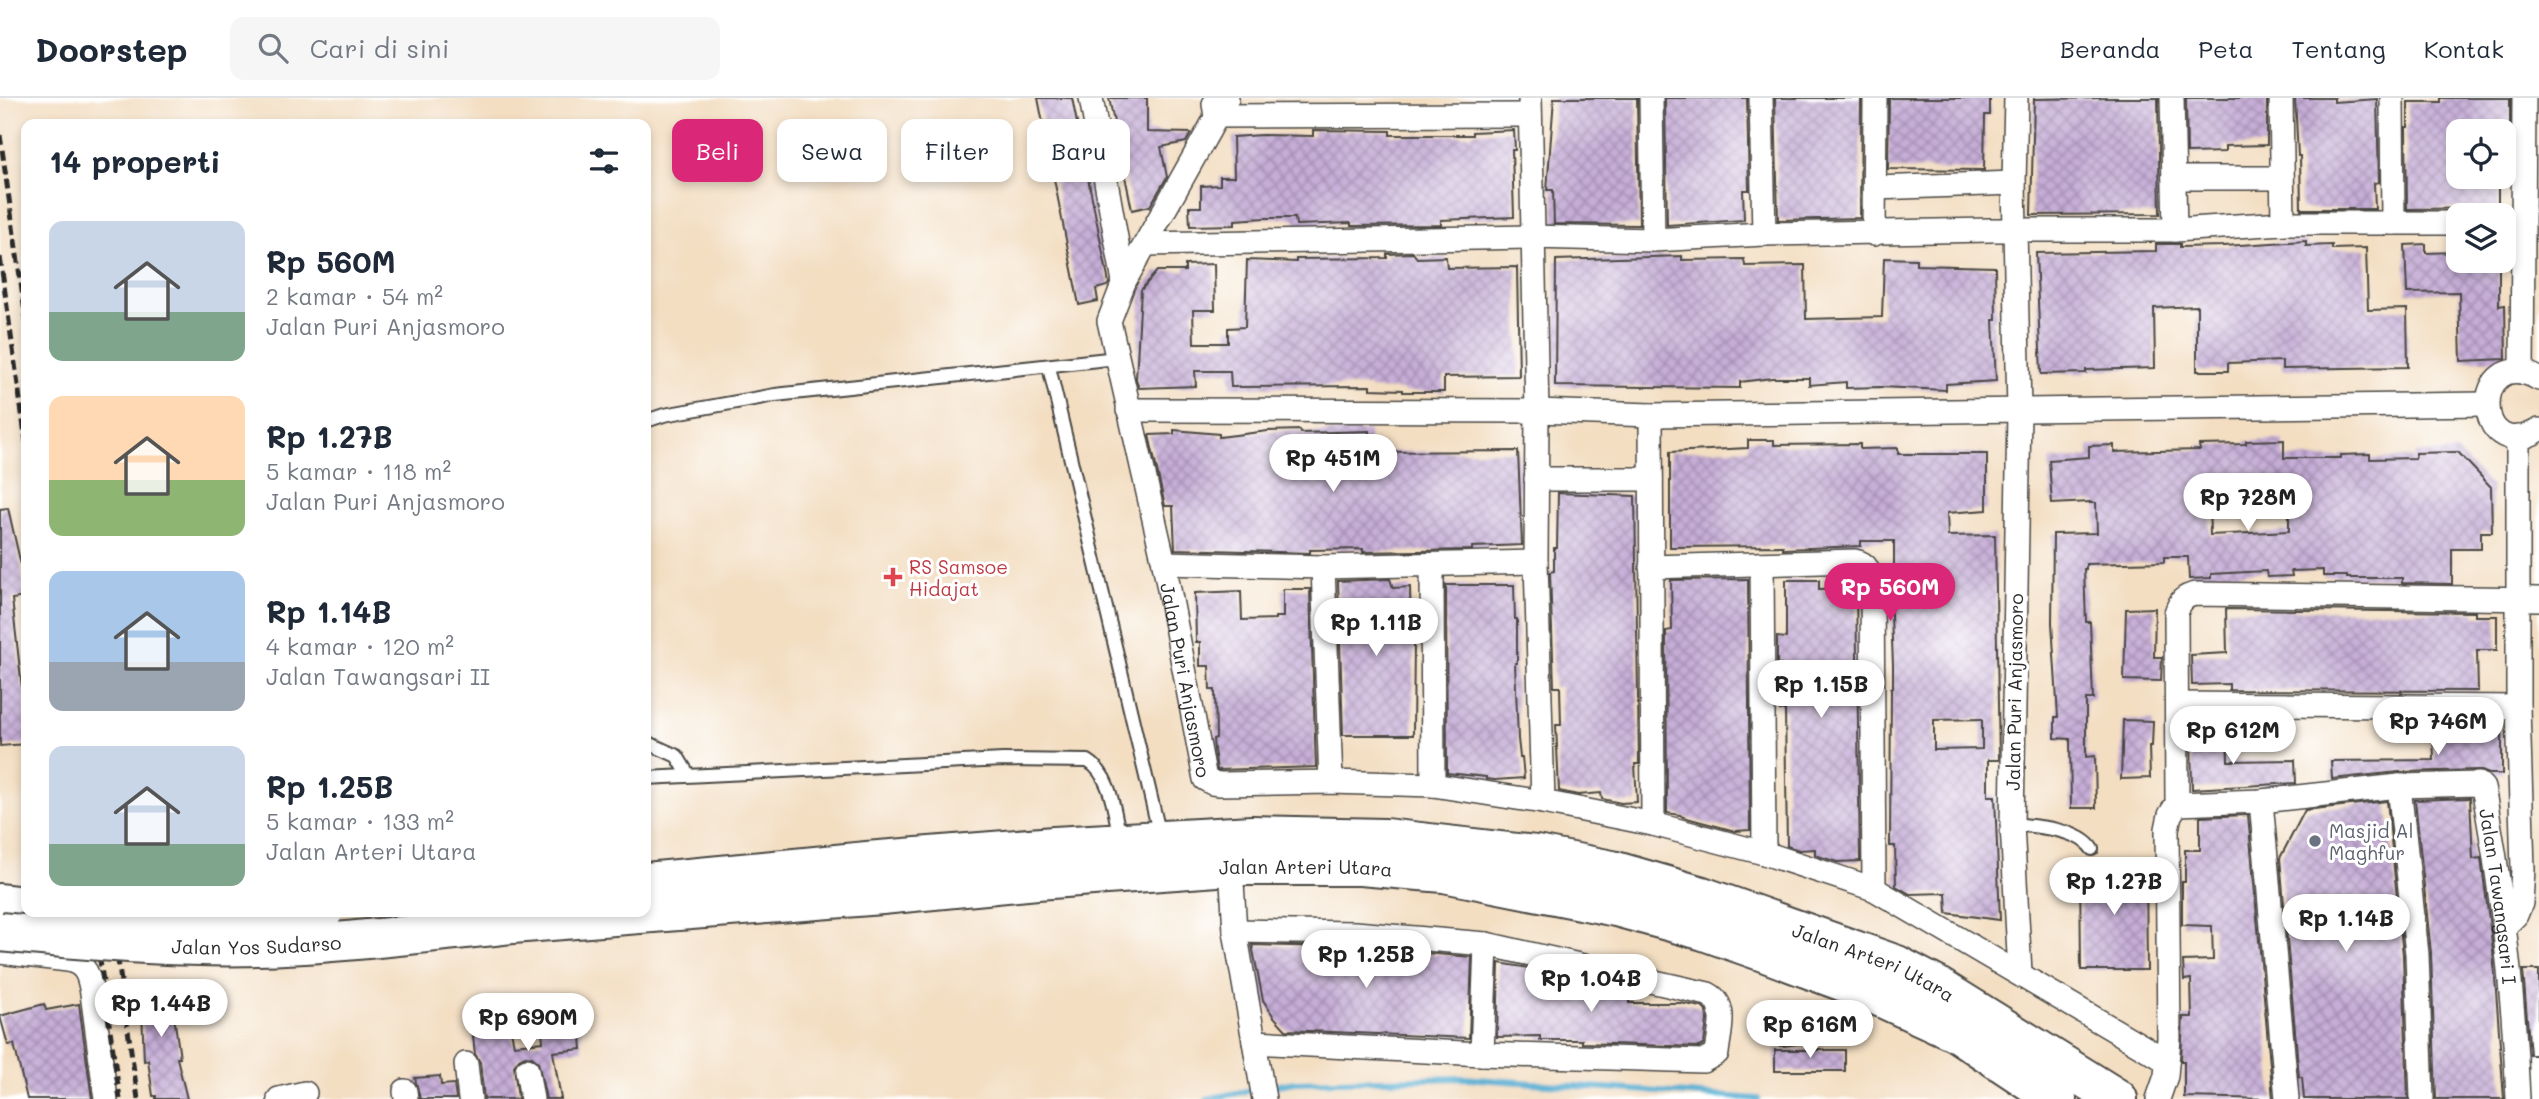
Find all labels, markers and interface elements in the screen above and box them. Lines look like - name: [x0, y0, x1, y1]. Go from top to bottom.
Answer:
- search box: [230, 17, 720, 80]
- text: Doorstep: [35, 27, 188, 70]
- icon: search: [254, 29, 292, 67]
- text: Cari di sini: [310, 31, 449, 65]
- text: Beranda: [2060, 33, 2160, 64]
- text: Peta: [2198, 33, 2253, 64]
- text: Tentang: [2291, 33, 2386, 64]
- text: Kontak: [2424, 33, 2504, 64]
- chip: Beli: [672, 119, 763, 182]
- chip: Sewa: [777, 119, 887, 182]
- chip: Filter: [901, 119, 1013, 182]
- chip: Baru: [1027, 119, 1130, 182]
- map controls: [2446, 119, 2516, 273]
- button: locate: [2446, 119, 2516, 189]
- text: 14 properti: [49, 141, 221, 181]
- icon: filters: [585, 142, 623, 180]
- button: layers: [2446, 203, 2516, 273]
- text: Rp 560M: [266, 241, 396, 281]
- icon: home: [105, 249, 189, 333]
- text: 2 kamar · 54 m²: [266, 281, 443, 311]
- text: Jalan Puri Anjasmoro: [266, 311, 505, 341]
- text: Rp 1.27B: [266, 416, 393, 456]
- icon: home: [105, 424, 189, 508]
- pin: Rp 451M: [1268, 434, 1398, 494]
- text: Rp 451M: [1285, 442, 1381, 472]
- text: 5 kamar · 118 m²: [266, 456, 451, 486]
- pin: Rp 728M: [2183, 474, 2313, 533]
- text: Rp 728M: [2199, 481, 2297, 511]
- text: Jalan Puri Anjasmoro: [266, 486, 505, 516]
- place label: RS Samsoe Hidajat: [909, 554, 1008, 601]
- pin: Rp 560M: [1825, 564, 1955, 623]
- marker: RS Samsoe Hidajat: [883, 567, 903, 587]
- text: Rp 560M: [1840, 571, 1940, 601]
- street label: Jalan Puri Anjasmoro: [1156, 581, 1217, 779]
- text: Rp 1.14B: [266, 591, 392, 631]
- street label: Jalan Puri Anjasmoro: [2000, 593, 2028, 791]
- pin: Rp 1.11B: [1304, 598, 1448, 658]
- icon: home: [105, 599, 189, 683]
- text: Rp 1.11B: [1330, 606, 1422, 636]
- text: 4 kamar · 120 m²: [266, 631, 454, 661]
- pin: Rp 1.15B: [1749, 660, 1893, 720]
- text: Jalan Tawangsari II: [266, 661, 490, 691]
- text: Rp 1.15B: [1773, 668, 1869, 698]
- pin: Rp 746M: [2373, 698, 2503, 757]
- text: Rp 746M: [2389, 705, 2487, 735]
- pin: Rp 612M: [2168, 706, 2298, 766]
- text: Rp 612M: [2186, 714, 2280, 744]
- text: Rp 1.25B: [266, 766, 394, 806]
- icon: home: [105, 774, 189, 858]
- text: 5 kamar · 133 m²: [266, 806, 454, 836]
- street label: Jalan Tawangsari I: [2475, 806, 2523, 985]
- place label: Masjid Al Maghfur: [2329, 818, 2413, 865]
- marker: Masjid Al Maghfur: [2307, 833, 2323, 849]
- text: Jalan Arteri Utara: [266, 836, 477, 866]
- street label: Jalan Arteri Utara: [1218, 853, 1394, 881]
- pin: Rp 1.27B: [2042, 858, 2186, 917]
- text: Rp 1.27B: [2065, 865, 2163, 895]
- pin: Rp 1.14B: [2274, 894, 2418, 954]
- text: Rp 1.14B: [2298, 902, 2394, 932]
- street label: Jalan Arteri Utara: [1789, 917, 1960, 1007]
- street label: Jalan Yos Sudarso: [171, 929, 342, 959]
- pin: Rp 1.25B: [1294, 930, 1438, 990]
- text: Rp 1.25B: [1317, 938, 1415, 968]
- pin: Rp 1.04B: [1519, 954, 1663, 1014]
- text: Rp 1.04B: [1541, 962, 1641, 992]
- pin: Rp 1.44B: [89, 979, 233, 1039]
- text: Rp 1.44B: [111, 987, 211, 1017]
- pin: Rp 690M: [463, 993, 593, 1053]
- pin: Rp 616M: [1745, 1000, 1875, 1060]
- text: Rp 690M: [478, 1001, 578, 1031]
- text: Rp 616M: [1762, 1008, 1858, 1038]

